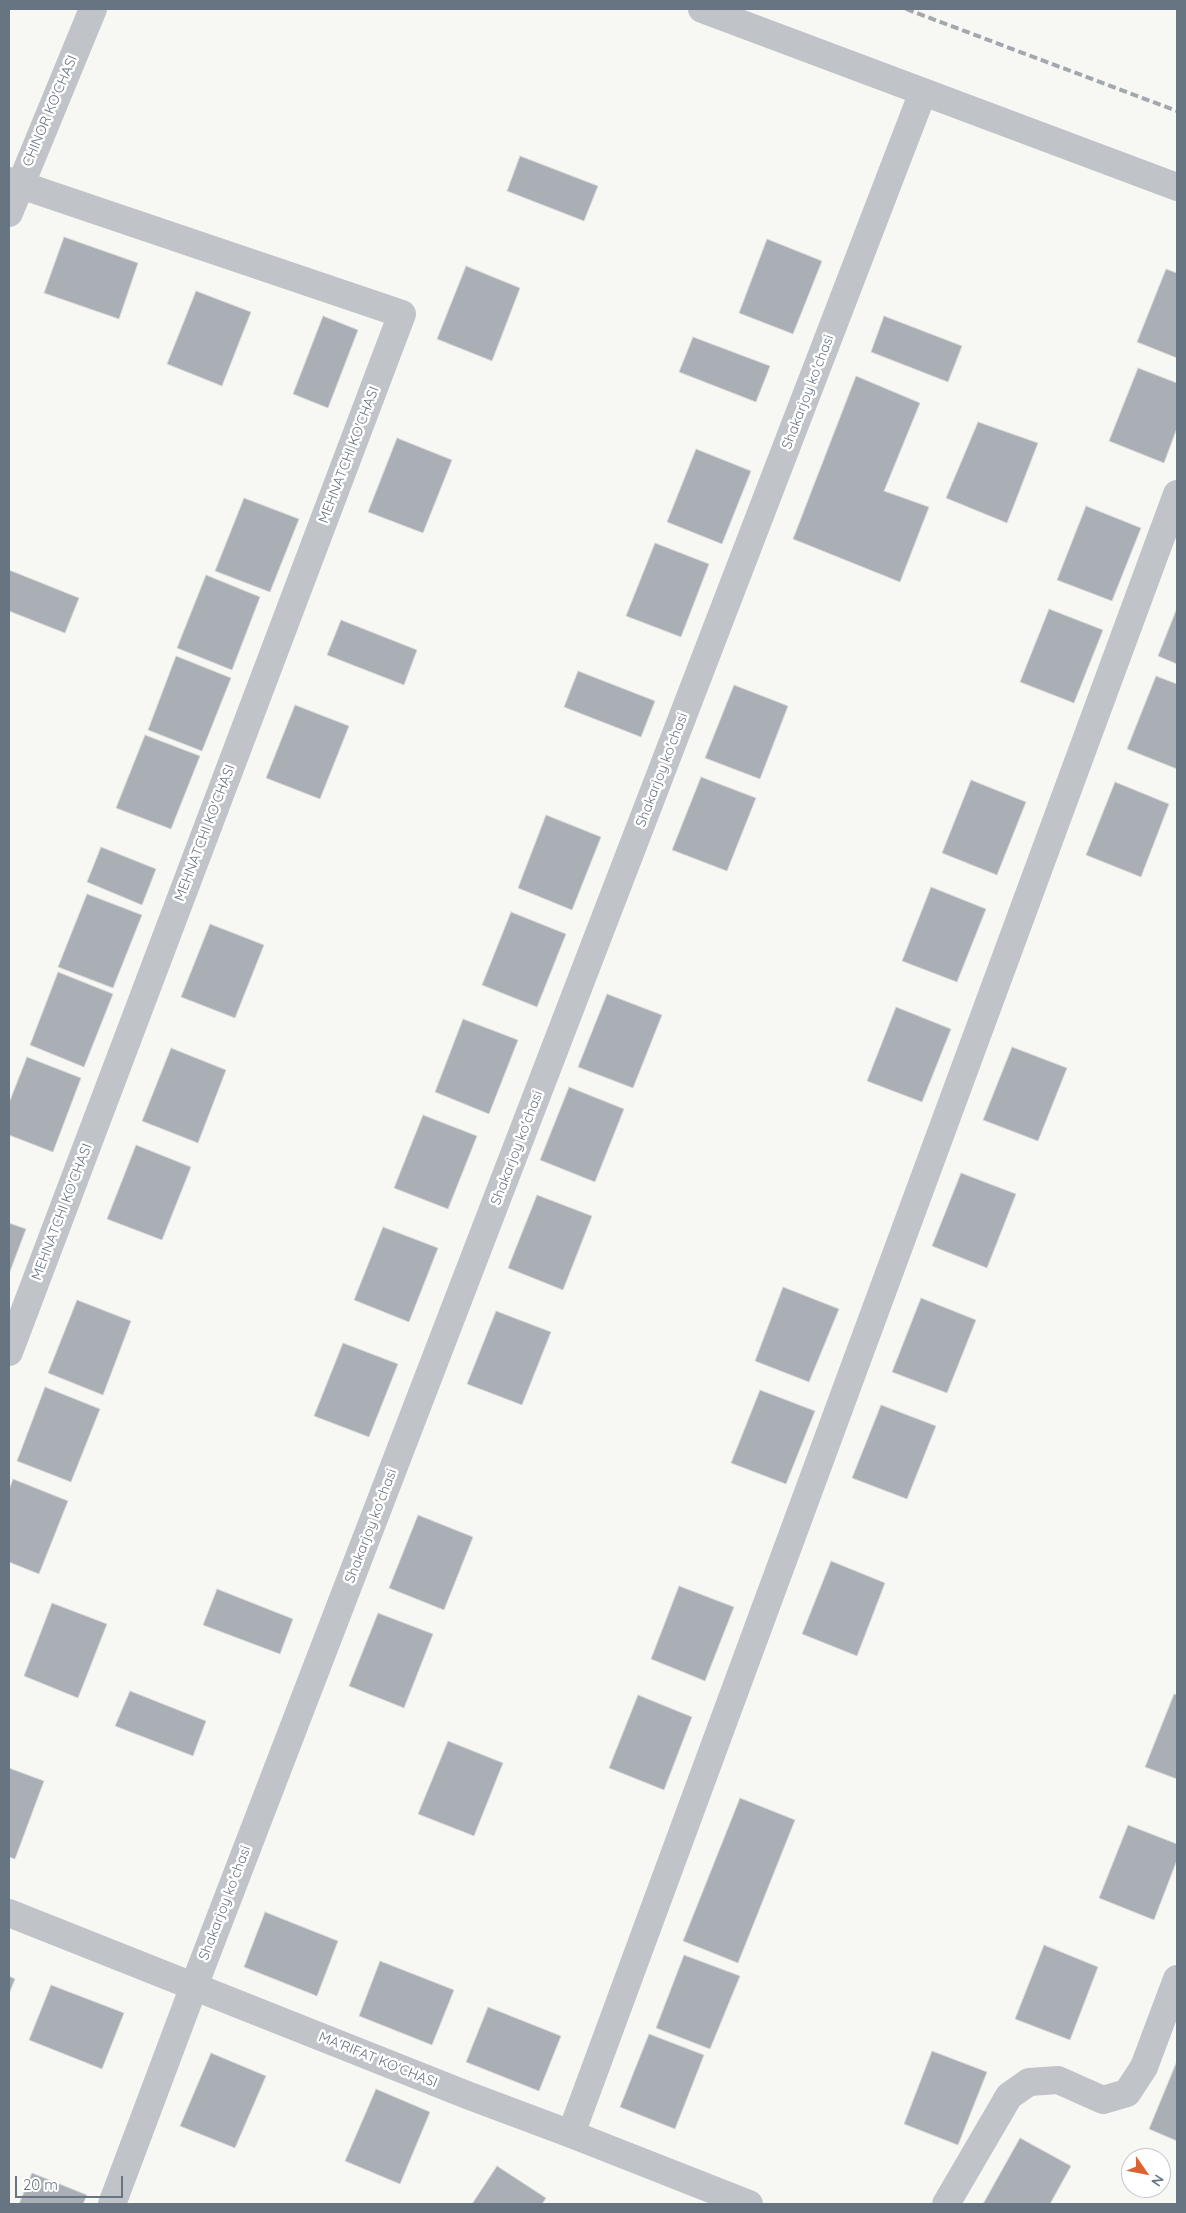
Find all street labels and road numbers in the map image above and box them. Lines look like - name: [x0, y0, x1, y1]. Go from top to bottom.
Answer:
- street label: CHINOR KO'CHASI: [19, 53, 81, 169]
- street label: Shakarjoy ko'chasi: [778, 332, 838, 452]
- street label: MEHNATCHI KO'CHASI: [315, 384, 383, 526]
- street label: Shakarjoy ko'chasi: [632, 710, 692, 830]
- street label: MEHNATCHI KO'CHASI: [171, 762, 239, 904]
- street label: Shakarjoy ko'chasi: [487, 1088, 547, 1208]
- street label: MEHNATCHI KO'CHASI: [28, 1141, 96, 1283]
- street label: Shakarjoy ko'chasi: [341, 1466, 401, 1586]
- street label: Shakarjoy ko'chasi: [195, 1843, 255, 1963]
- street label: MA'RIFAT KO'CHASI: [316, 2029, 440, 2091]

